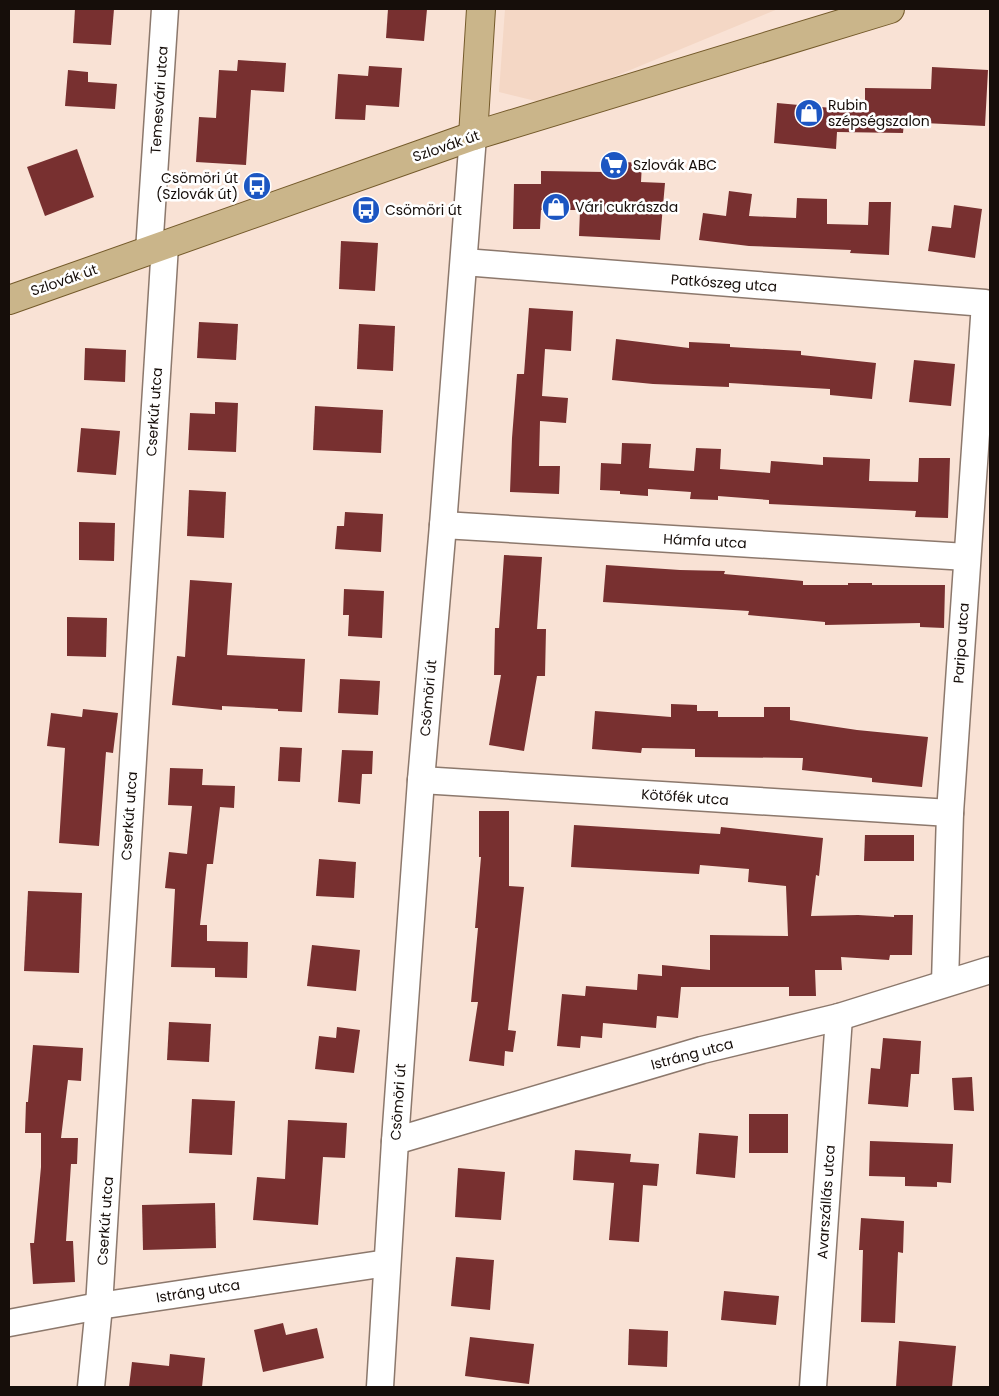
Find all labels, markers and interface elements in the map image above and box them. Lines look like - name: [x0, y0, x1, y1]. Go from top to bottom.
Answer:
- street label: Temesvári utca: [145, 45, 173, 155]
- place label: Rubin szépségszalon: [828, 95, 930, 131]
- shop icon: Rubin szépségszalon: [794, 98, 824, 128]
- street label: Szlovák út: [410, 125, 482, 167]
- supermarket icon: Szlovák ABC: [599, 150, 629, 180]
- place label: Szlovák ABC: [633, 155, 717, 175]
- place label: Csömöri út (Szlovák út): [156, 168, 238, 204]
- bus stop icon: Csömöri út (Szlovák út): [242, 171, 272, 201]
- shop icon: Vári cukrászda: [541, 192, 571, 222]
- bus stop icon: Csömöri út: [351, 195, 381, 225]
- place label: Vári cukrászda: [575, 197, 678, 217]
- place label: Csömöri út: [385, 200, 462, 220]
- street label: Szlovák út: [28, 259, 100, 301]
- street label: Patkószeg utca: [670, 269, 778, 297]
- street label: Cserkút utca: [141, 367, 167, 457]
- street label: Hámfa utca: [663, 529, 747, 553]
- street label: Paripa utca: [948, 602, 974, 684]
- street label: Csömöri út: [415, 659, 441, 737]
- street label: Cserkút utca: [116, 771, 142, 861]
- street label: Kötőfék utca: [641, 784, 729, 810]
- street label: Istráng utca: [648, 1033, 736, 1075]
- street label: Csömöri út: [385, 1063, 411, 1141]
- street label: Avarszállás utca: [812, 1144, 840, 1260]
- street label: Cserkút utca: [92, 1176, 118, 1266]
- street label: Istráng utca: [155, 1274, 241, 1308]

